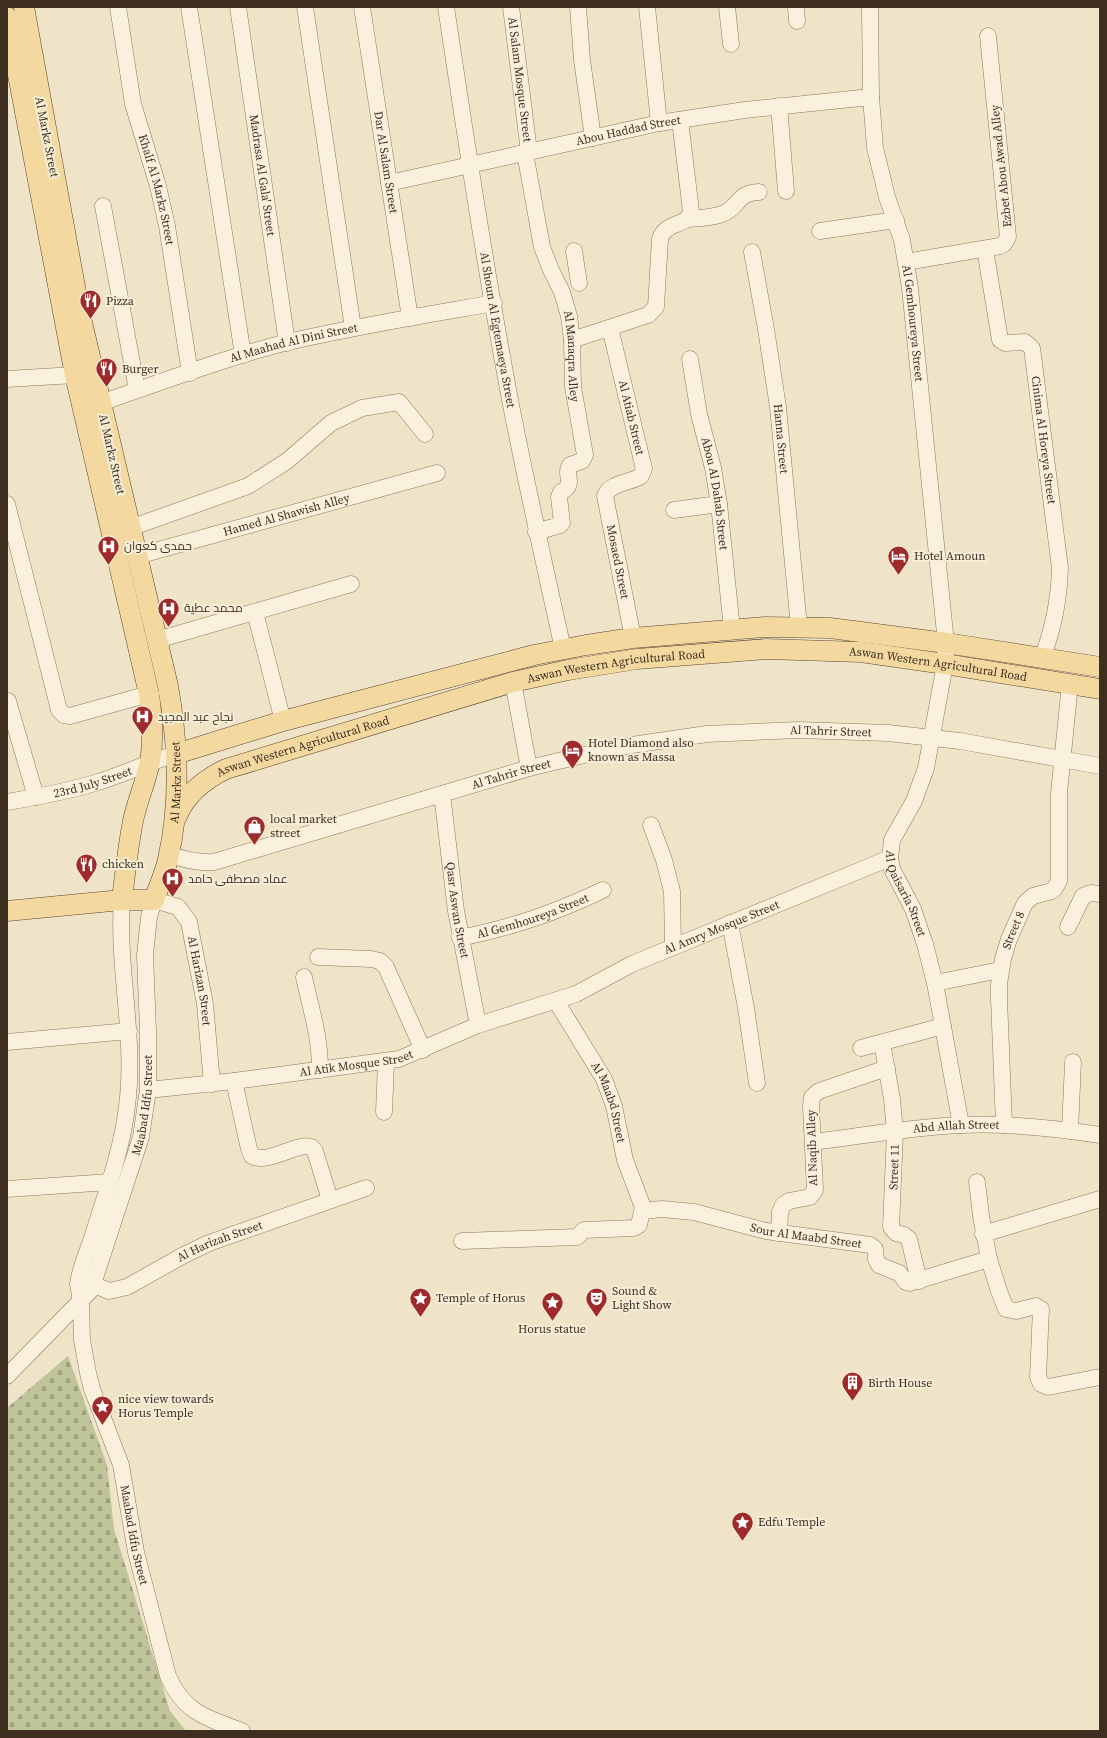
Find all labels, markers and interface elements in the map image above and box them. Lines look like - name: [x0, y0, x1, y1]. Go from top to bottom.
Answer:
- street label: Al Salam Mosque Street: [504, 16, 536, 143]
- street label: Al Markz Street: [31, 95, 63, 179]
- street label: Ezbet Abou Awad Alley: [987, 103, 1015, 228]
- street label: Dar Al Salam Street: [370, 110, 402, 215]
- street label: Abou Haddad Street: [574, 112, 682, 149]
- street label: Madrasa Al Gala' Street: [246, 114, 279, 237]
- street label: Khalf Al Markz Street: [135, 132, 178, 246]
- street label: Al Shoun Al Egtemaeya Street: [476, 251, 519, 409]
- street label: Al Gemhoureya Street: [898, 264, 927, 382]
- restaurant icon: Pizza: [78, 288, 104, 321]
- place label: Pizza: [106, 293, 135, 309]
- street label: Al Manaqra Alley: [560, 308, 584, 404]
- street label: Al Maahad Al Dini Street: [228, 319, 359, 366]
- restaurant icon: Burger: [94, 356, 120, 389]
- place label: Burger: [122, 361, 159, 377]
- street label: Cinima Al Horeya Street: [1028, 375, 1060, 505]
- street label: Al Atiab Street: [615, 378, 648, 457]
- street label: Hanna Street: [770, 403, 792, 474]
- street label: Al Markz Street: [95, 412, 129, 496]
- street label: Abou Al Dahab Street: [697, 435, 732, 551]
- street label: Hamed Al Shawish Alley: [221, 489, 352, 540]
- street label: Mosaed Street: [603, 523, 633, 600]
- hospital icon: حمدى كعوان: [96, 533, 122, 566]
- place label: حمدى كعوان: [124, 538, 192, 554]
- hotel icon: Hotel Amoun: [886, 543, 912, 576]
- place label: Hotel Amoun: [914, 548, 985, 564]
- hospital icon: محمد عطية: [155, 595, 181, 628]
- place label: محمد عطية: [184, 600, 243, 616]
- street label: Aswan Western Agricultural Road: [849, 644, 1028, 685]
- street label: Aswan Western Agricultural Road: [525, 646, 706, 687]
- hospital icon: نجاح عبد المجيد: [130, 704, 156, 737]
- place label: نجاح عبد المجيد: [158, 709, 233, 725]
- street label: Aswan Western Agricultural Road: [214, 712, 391, 781]
- street label: Al Tahrir Street: [789, 722, 872, 740]
- place label: Hotel Diamond also known as Massa: [588, 735, 694, 765]
- hotel icon: Hotel Diamond also known as Massa: [559, 737, 585, 770]
- street label: Al Markz Street: [166, 741, 185, 824]
- street label: Al Tahrir Street: [469, 755, 552, 793]
- street label: 23rd July Street: [52, 763, 134, 801]
- place label: local market street: [270, 811, 337, 841]
- shop icon: local market street: [242, 813, 268, 846]
- street label: Al Qaisaria Street: [882, 850, 930, 939]
- restaurant icon: chicken: [73, 851, 99, 884]
- place label: chicken: [102, 856, 144, 872]
- street label: Qasr Aswan Street: [442, 861, 473, 959]
- hospital icon: عماد مصطفى حامد: [160, 866, 186, 899]
- place label: عماد مصطفى حامد: [188, 871, 288, 887]
- street label: Al Gemhoureya Street: [475, 890, 591, 942]
- street label: Al Amry Mosque Street: [661, 896, 782, 958]
- street label: Street 8: [998, 909, 1028, 951]
- street label: Al Harizan Street: [184, 934, 215, 1026]
- street label: Al Atik Mosque Street: [298, 1046, 416, 1080]
- street label: Maabad Idfu Street: [128, 1055, 156, 1157]
- street label: Al Maabd Street: [587, 1059, 629, 1144]
- street label: Al Naqib Alley: [803, 1109, 821, 1186]
- street label: Abd Allah Street: [912, 1117, 1000, 1137]
- street label: Street 11: [885, 1144, 903, 1190]
- street label: Al Harizah Street: [174, 1217, 265, 1266]
- street label: Sour Al Maabd Street: [748, 1219, 863, 1252]
- place label: Sound & Light Show: [612, 1283, 672, 1313]
- place icon: Temple of Horus: [407, 1285, 433, 1318]
- theatre icon: Sound & Light Show: [584, 1285, 610, 1318]
- place icon: Horus statue: [539, 1289, 565, 1322]
- place label: Temple of Horus: [436, 1290, 525, 1306]
- place label: Horus statue: [518, 1321, 586, 1337]
- building icon: Birth House: [839, 1370, 865, 1403]
- place label: Birth House: [868, 1375, 932, 1391]
- place label: nice view towards Horus Temple: [118, 1391, 214, 1421]
- place icon: nice view towards Horus Temple: [89, 1393, 115, 1426]
- street label: Maabad Idfu Street: [117, 1484, 152, 1587]
- place icon: Edfu Temple: [729, 1509, 755, 1542]
- place label: Edfu Temple: [758, 1514, 825, 1530]

